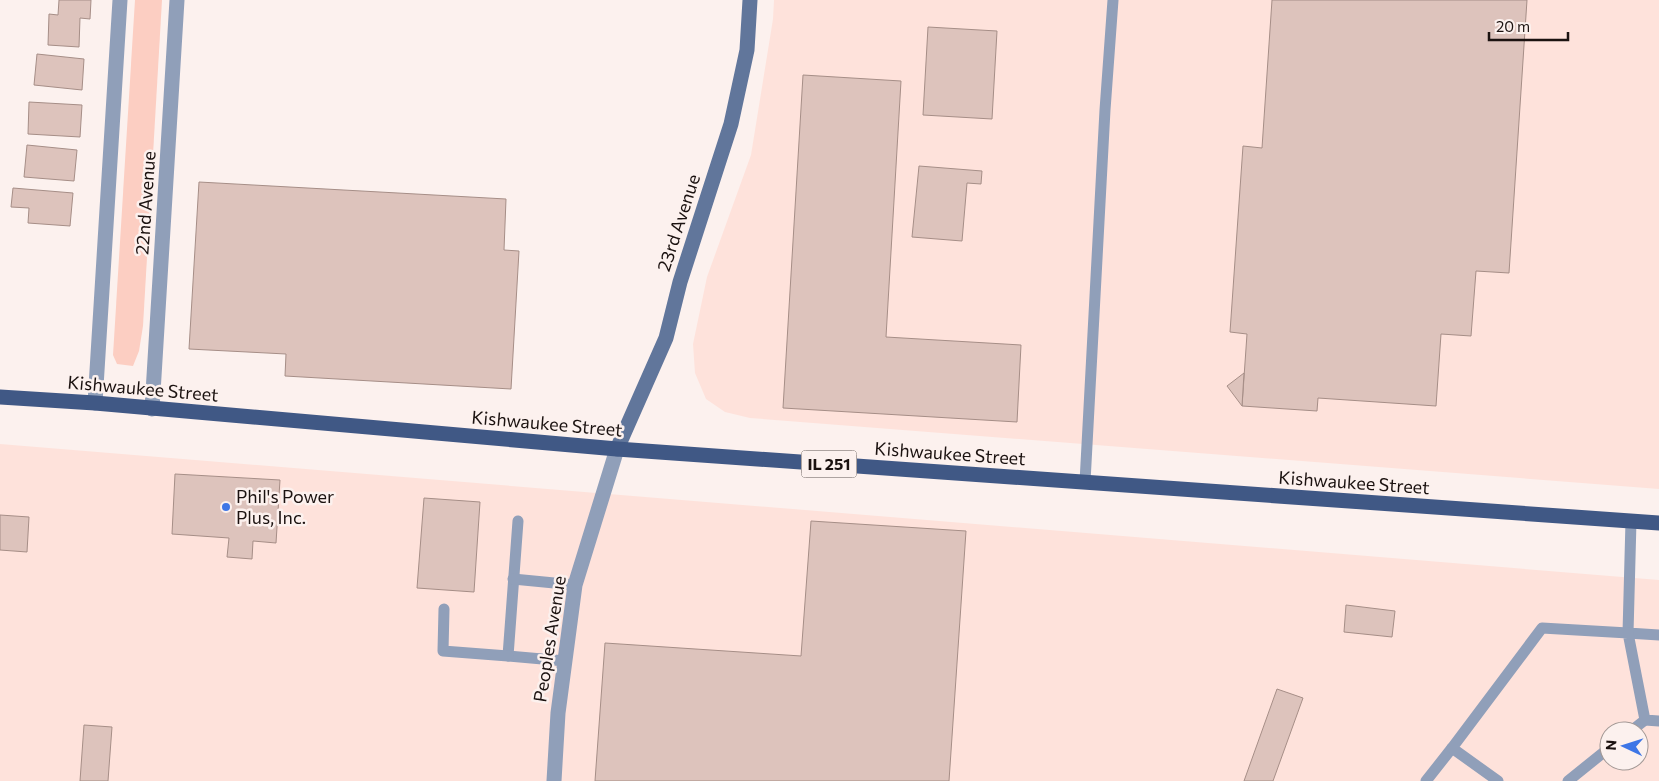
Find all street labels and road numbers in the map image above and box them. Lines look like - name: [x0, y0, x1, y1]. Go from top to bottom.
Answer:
- street label: 22nd Avenue: [130, 150, 160, 256]
- street label: 23rd Avenue: [652, 171, 704, 274]
- street label: Kishwaukee Street: [67, 370, 219, 406]
- street label: Kishwaukee Street: [471, 405, 623, 441]
- street label: Kishwaukee Street: [874, 437, 1026, 469]
- road number: IL 251: [802, 450, 856, 478]
- street label: Kishwaukee Street: [1278, 466, 1430, 498]
- street label: Peoples Avenue: [528, 574, 570, 704]

